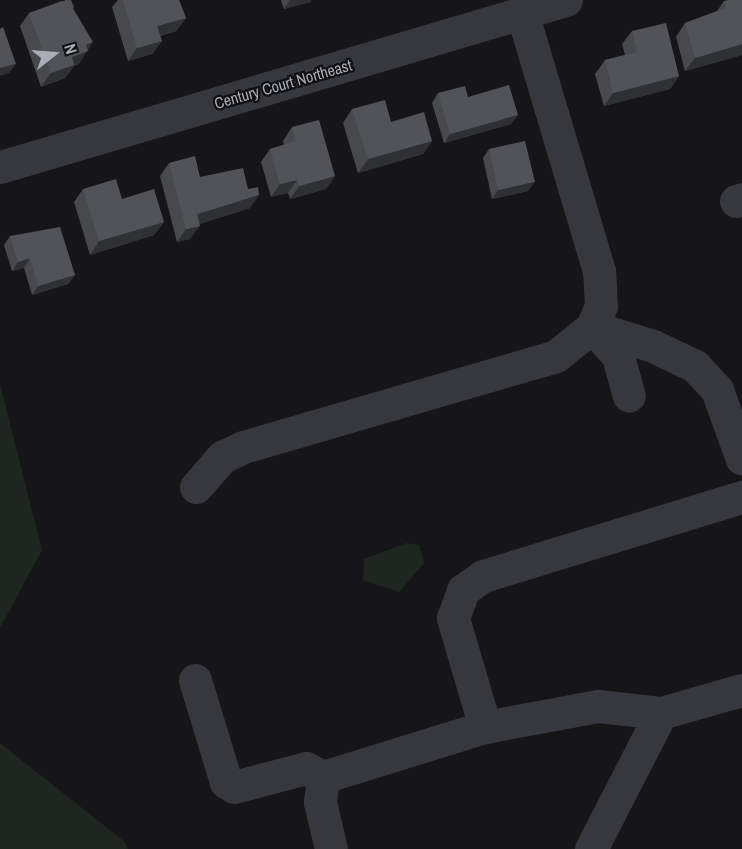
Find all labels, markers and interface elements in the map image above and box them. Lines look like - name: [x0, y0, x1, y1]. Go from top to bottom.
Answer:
- north arrow: [24, 24, 84, 84]
- text: N: [59, 41, 83, 56]
- street label: Century Court Northeast: [212, 55, 354, 113]

